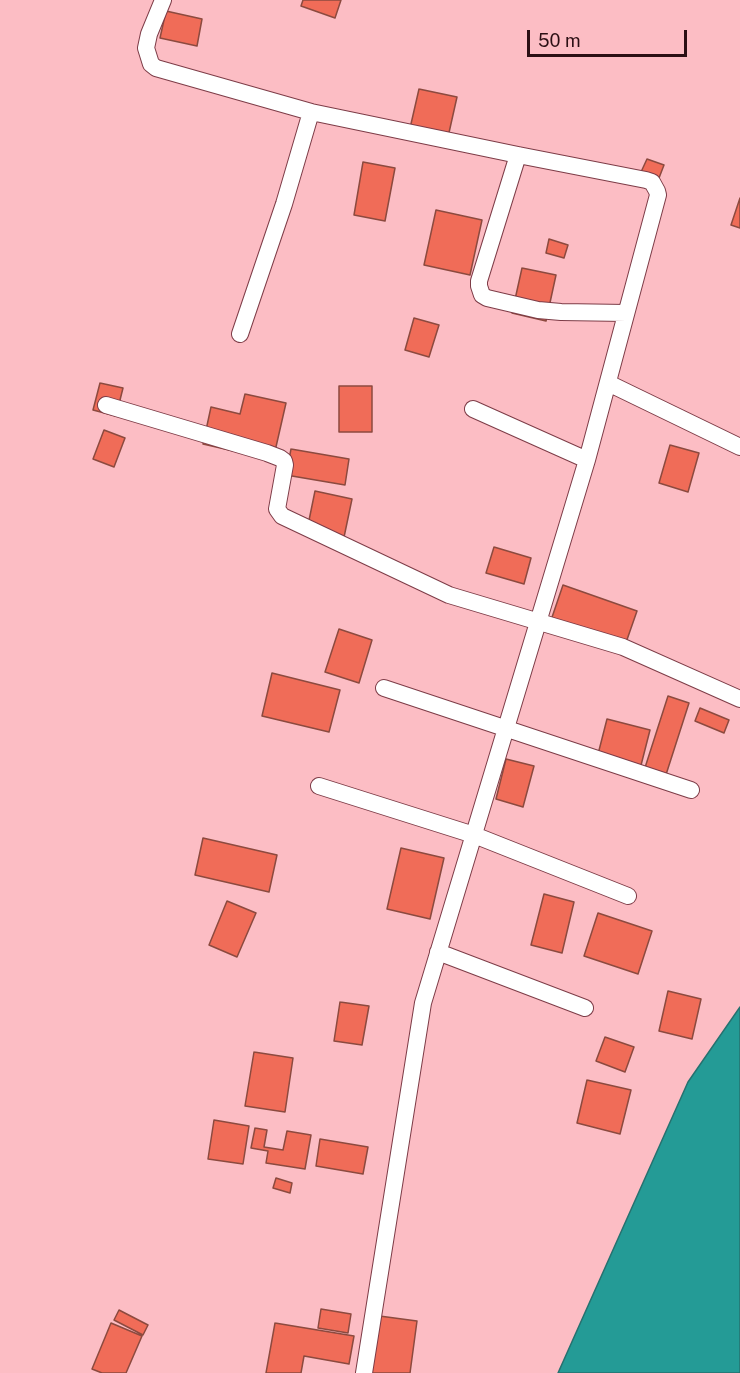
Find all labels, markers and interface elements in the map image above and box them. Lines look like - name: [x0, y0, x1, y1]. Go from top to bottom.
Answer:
- scale bar: [530, 18, 690, 56]
- text: 50 m: [538, 30, 581, 51]

